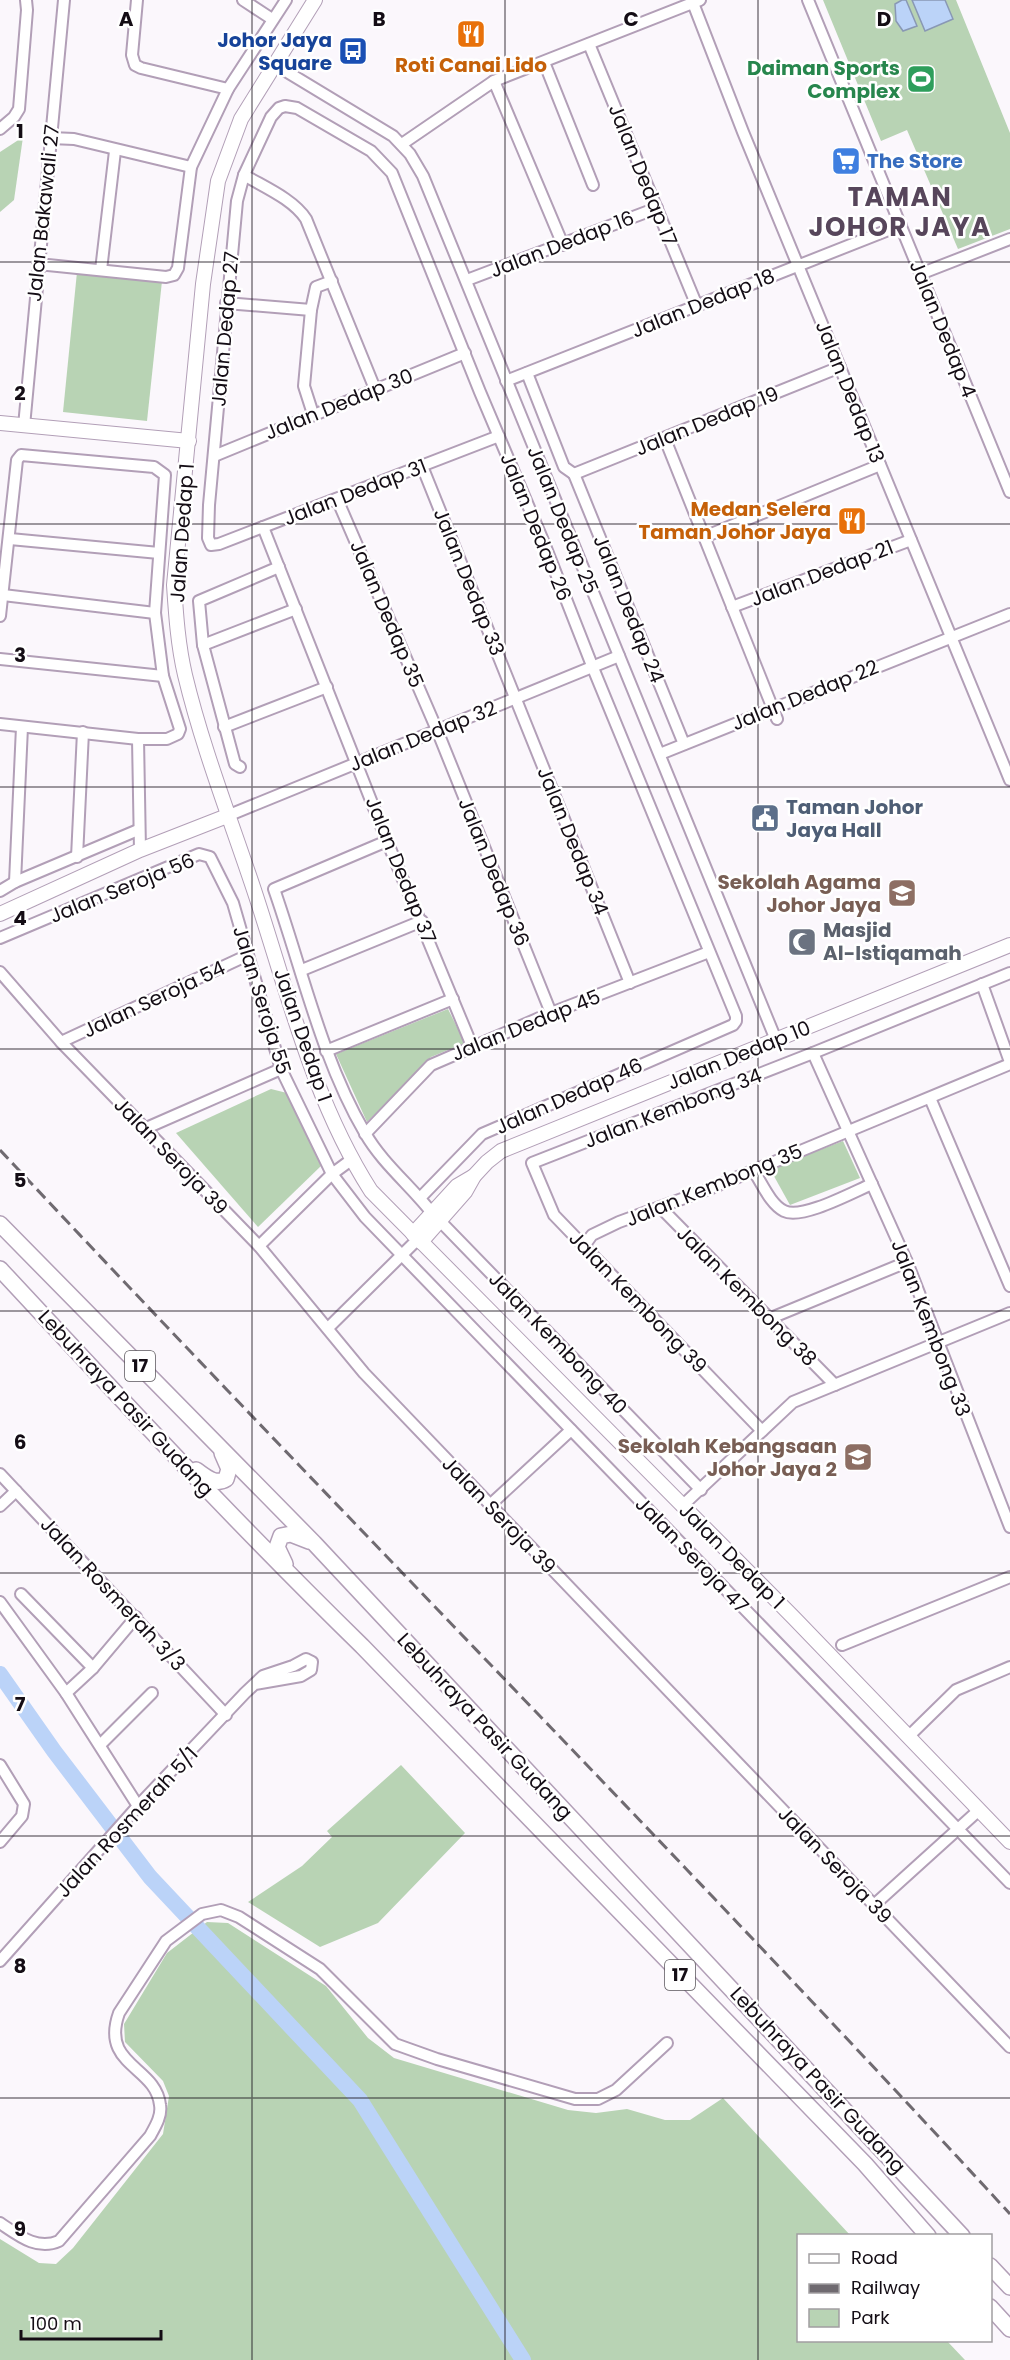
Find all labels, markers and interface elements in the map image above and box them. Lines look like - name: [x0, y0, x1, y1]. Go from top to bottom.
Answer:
- text: A: [119, 5, 134, 33]
- text: B: [372, 5, 386, 33]
- text: C: [623, 5, 639, 33]
- text: D: [877, 5, 891, 33]
- restaurant icon: Roti Canai Lido: [455, 18, 487, 50]
- place label: Johor Jaya Square: [217, 26, 332, 77]
- bus stop icon: Johor Jaya Square: [337, 35, 369, 67]
- place label: Roti Canai Lido: [395, 51, 547, 79]
- place label: Daiman Sports Complex: [747, 54, 900, 105]
- sports icon: Daiman Sports Complex: [905, 63, 937, 95]
- street label: Jalan Dedap 17: [602, 100, 684, 250]
- text: 1: [16, 117, 24, 145]
- street label: Jalan Bakawali 27: [20, 123, 66, 303]
- supermarket icon: The Store: [830, 145, 862, 177]
- place label: The Store: [867, 147, 963, 175]
- district label: TAMAN JOHOR JAYA: [808, 179, 992, 245]
- street label: Jalan Dedap 16: [486, 204, 638, 284]
- street label: Jalan Dedap 27: [204, 250, 246, 408]
- street label: Jalan Dedap 4: [903, 256, 983, 402]
- street label: Jalan Dedap 18: [627, 262, 779, 344]
- street label: Jalan Dedap 13: [809, 317, 891, 467]
- street label: Jalan Dedap 30: [261, 362, 417, 446]
- text: 2: [14, 379, 26, 407]
- street label: Jalan Dedap 19: [631, 380, 783, 462]
- street label: Jalan Dedap 25: [521, 442, 605, 598]
- street label: Jalan Dedap 26: [494, 449, 578, 605]
- street label: Jalan Dedap 31: [279, 452, 431, 532]
- street label: Jalan Dedap 1: [163, 462, 201, 604]
- place label: Medan Selera Taman Johor Jaya: [638, 495, 831, 546]
- street label: Jalan Dedap 33: [427, 504, 511, 660]
- restaurant icon: Medan Selera Taman Johor Jaya: [836, 505, 868, 537]
- street label: Jalan Dedap 24: [587, 531, 671, 687]
- street label: Jalan Dedap 21: [746, 533, 898, 613]
- street label: Jalan Dedap 35: [343, 536, 431, 692]
- text: 3: [14, 641, 26, 669]
- street label: Jalan Dedap 22: [727, 653, 883, 737]
- street label: Jalan Dedap 32: [345, 694, 501, 778]
- street label: Jalan Dedap 34: [531, 763, 615, 919]
- street label: Jalan Dedap 37: [359, 793, 443, 948]
- place label: Taman Johor Jaya Hall: [786, 793, 923, 844]
- street label: Jalan Dedap 36: [451, 794, 537, 950]
- public building icon: Taman Johor Jaya Hall: [749, 802, 781, 834]
- street label: Jalan Seroja 56: [45, 846, 199, 930]
- place label: Sekolah Agama Johor Jaya: [717, 868, 881, 919]
- school or university icon: Sekolah Agama Johor Jaya: [886, 877, 918, 909]
- text: 4: [13, 904, 27, 932]
- place label: Masjid Al-Istiqamah: [823, 916, 962, 967]
- street label: Jalan Seroja 55: [226, 922, 298, 1078]
- mosque icon: Masjid Al-Istiqamah: [786, 926, 818, 958]
- street label: Jalan Seroja 54: [78, 954, 230, 1044]
- street label: Jalan Dedap 1: [267, 964, 339, 1106]
- street label: Jalan Dedap 45: [447, 982, 605, 1068]
- street label: Jalan Dedap 10: [663, 1014, 815, 1096]
- street label: Jalan Dedap 46: [491, 1051, 647, 1141]
- street label: Jalan Kembong 34: [580, 1061, 766, 1155]
- street label: Jalan Seroja 39: [108, 1091, 234, 1221]
- street label: Jalan Kembong 35: [622, 1137, 806, 1233]
- text: 5: [14, 1166, 27, 1194]
- street label: Jalan Kembong 38: [671, 1220, 823, 1372]
- street label: Jalan Kembong 39: [563, 1225, 713, 1379]
- street label: Jalan Kembong 33: [884, 1236, 978, 1420]
- street label: Jalan Kembong 40: [482, 1265, 634, 1421]
- street label: Lebuhraya Pasir Gudang: [32, 1303, 220, 1503]
- road number: 17: [125, 1351, 155, 1381]
- text: 6: [14, 1428, 26, 1456]
- place label: Sekolah Kebangsaan Johor Jaya 2: [618, 1432, 837, 1483]
- school or university icon: Sekolah Kebangsaan Johor Jaya 2: [842, 1441, 874, 1473]
- street label: Jalan Seroja 39: [436, 1450, 562, 1580]
- street label: Jalan Seroja 47: [629, 1490, 755, 1620]
- street label: Jalan Dedap 1: [673, 1497, 791, 1615]
- street label: Jalan Rosmerah 3/3: [34, 1511, 192, 1677]
- street label: Lebuhraya Pasir Gudang: [391, 1626, 579, 1826]
- text: 7: [15, 1690, 26, 1718]
- street label: Jalan Rosmerah 5/1: [50, 1741, 204, 1903]
- street label: Jalan Seroja 39: [772, 1800, 898, 1930]
- text: 8: [14, 1952, 26, 1980]
- road number: 17: [665, 1960, 695, 1990]
- street label: Lebuhraya Pasir Gudang: [724, 1980, 912, 2180]
- text: 9: [14, 2215, 26, 2243]
- legend: [797, 2234, 992, 2342]
- text: Road: [851, 2245, 898, 2270]
- text: Railway: [851, 2275, 920, 2300]
- scale bar: [21, 2303, 160, 2341]
- text: Park: [851, 2305, 890, 2330]
- text: 100 m: [30, 2311, 82, 2336]

